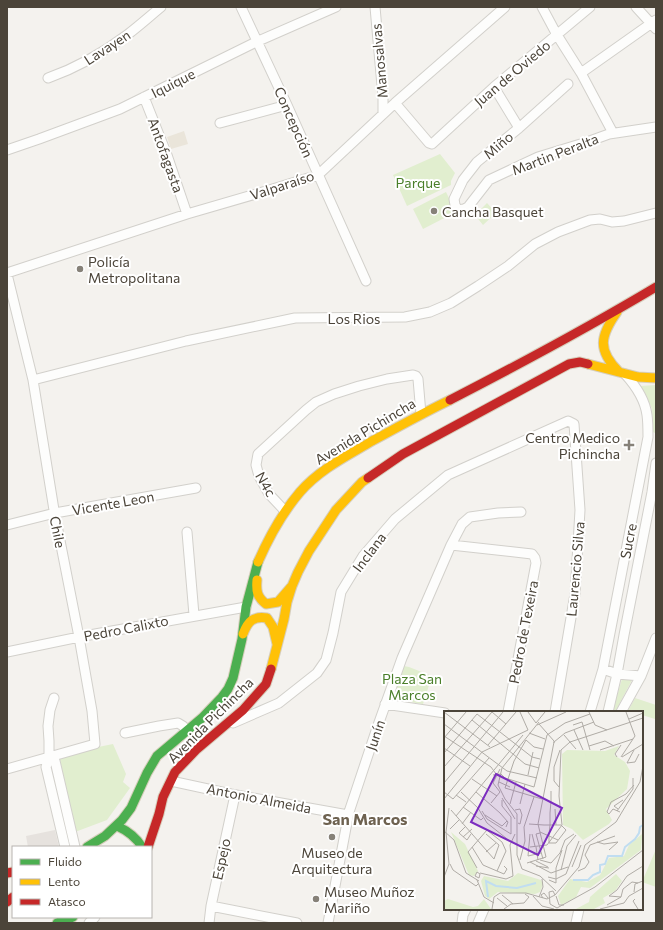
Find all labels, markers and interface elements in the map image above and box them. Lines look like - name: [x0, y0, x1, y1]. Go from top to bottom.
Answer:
- street label: Manosalvas: [367, 23, 391, 99]
- street label: Lavayen: [81, 26, 133, 68]
- street label: Juan de Oviedo: [470, 36, 554, 110]
- street label: Iquique: [148, 65, 198, 101]
- street label: Concepción: [271, 84, 317, 160]
- street label: Antofagasta: [145, 115, 187, 195]
- street label: Miño: [480, 128, 516, 162]
- street label: Martin Peralta: [509, 130, 601, 178]
- street label: Valparaíso: [248, 167, 316, 203]
- park label: Parque: [396, 174, 440, 191]
- place label: Cancha Basquet: [442, 203, 544, 220]
- marker: Cancha Basquet: [429, 206, 439, 216]
- place label: Policía Metropolitana: [88, 253, 180, 286]
- marker: Policía Metropolitana: [75, 264, 85, 274]
- street label: Los Rios: [328, 310, 380, 327]
- street label: Avenida Pichincha: [312, 394, 418, 468]
- place label: Centro Medico Pichincha: [525, 429, 620, 462]
- marker: Centro Medico Pichincha: [623, 439, 635, 451]
- street label: N4c: [252, 469, 280, 500]
- street label: Vicente Leon: [71, 487, 155, 519]
- street label: Chile: [47, 515, 69, 549]
- street label: Laurencio Silva: [562, 521, 588, 617]
- street label: Sucre: [616, 522, 640, 560]
- street label: Inclana: [349, 529, 389, 575]
- street label: Pedro de Texeira: [505, 579, 541, 685]
- street label: Pedro Calixto: [82, 611, 170, 645]
- park label: Plaza San Marcos: [382, 670, 442, 703]
- street label: Avenida Pichincha: [164, 674, 256, 766]
- inset map: [444, 711, 643, 910]
- street label: Junín: [362, 717, 388, 753]
- street label: Antonio Almeida: [205, 780, 313, 816]
- district label: San Marcos: [322, 809, 408, 828]
- marker: Museo de Arquitectura: [327, 832, 337, 842]
- street label: Espejo: [208, 837, 234, 881]
- place label: Museo de Arquitectura: [292, 844, 372, 877]
- legend: [12, 846, 152, 918]
- text: Fluido: [48, 854, 82, 868]
- text: Lento: [48, 874, 80, 888]
- place label: Museo Muñoz Mariño: [324, 883, 415, 916]
- text: Atasco: [48, 894, 86, 908]
- marker: Museo Muñoz Mariño: [311, 894, 321, 904]

